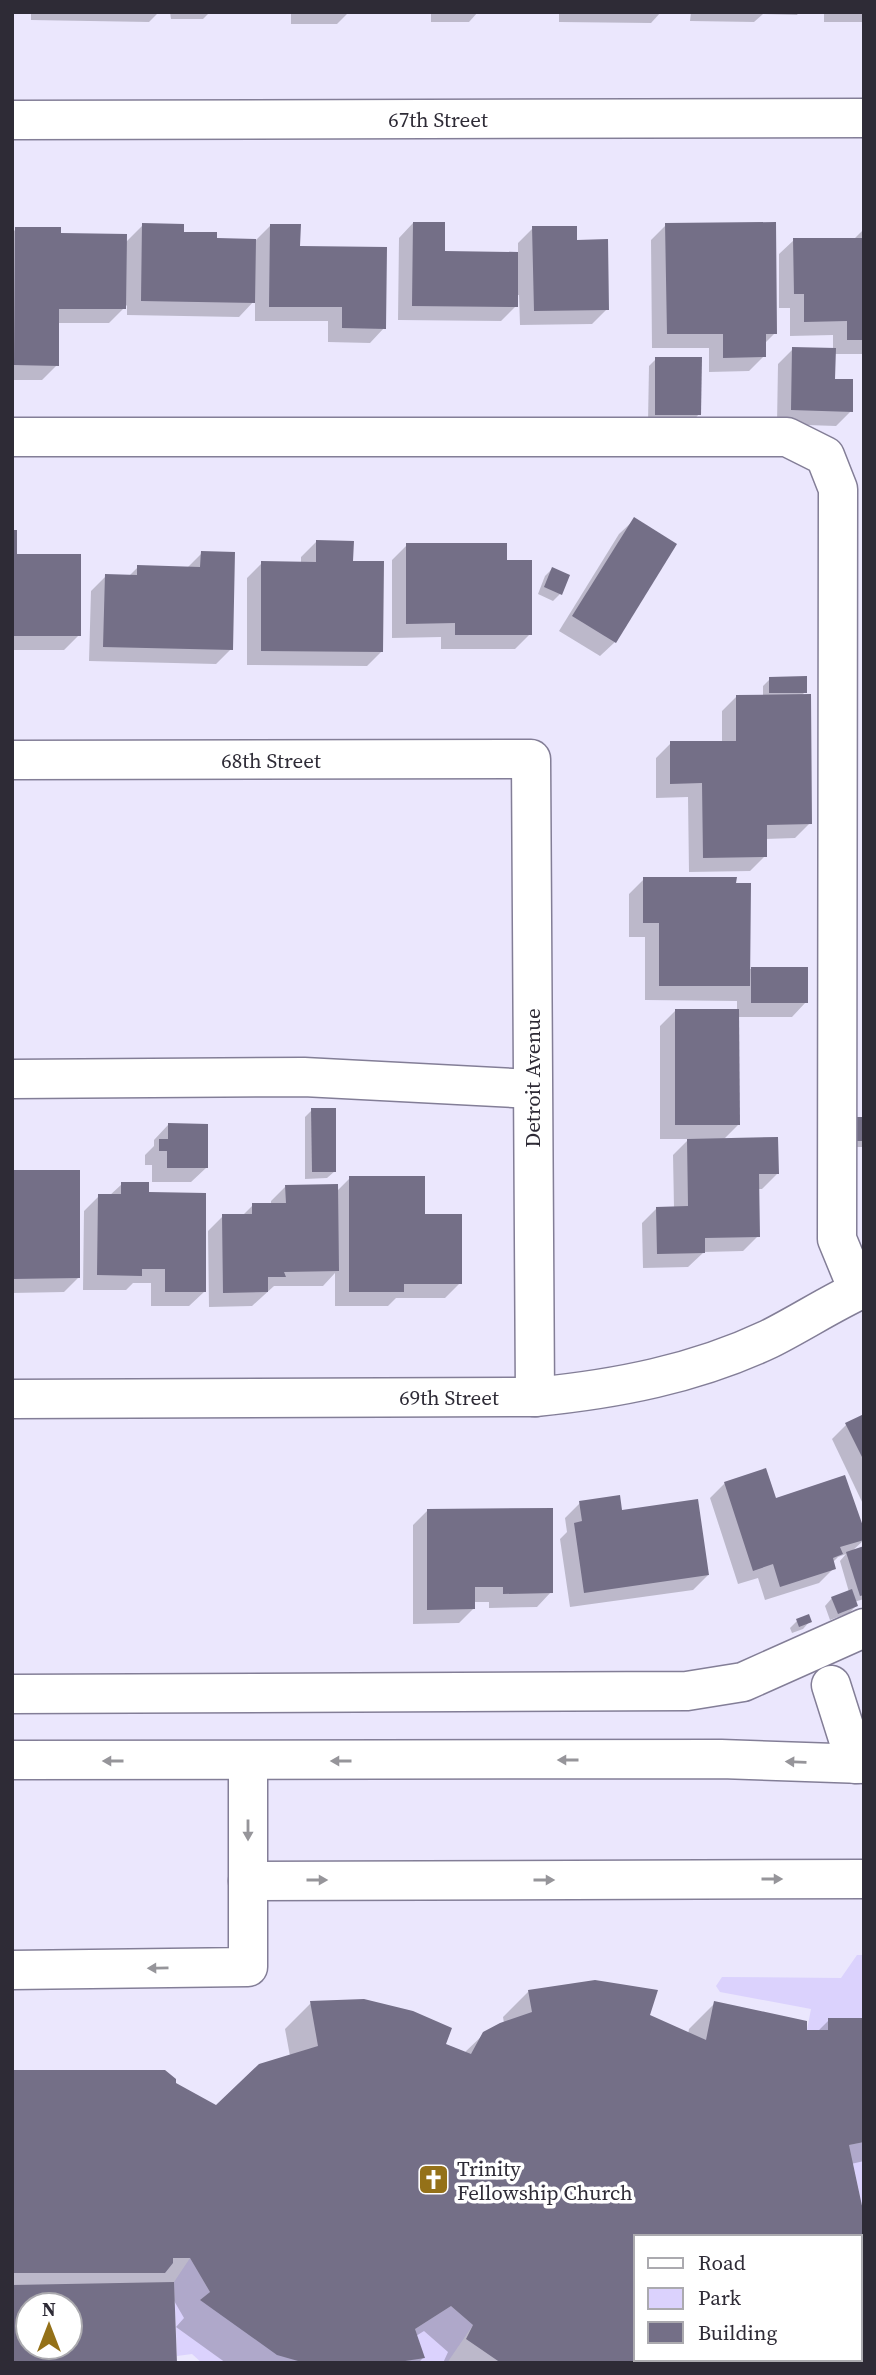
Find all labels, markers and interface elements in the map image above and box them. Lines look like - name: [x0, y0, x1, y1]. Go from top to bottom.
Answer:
- street label: 67th Street: [388, 105, 488, 134]
- street label: 68th Street: [221, 746, 321, 775]
- street label: Detroit Avenue: [518, 1008, 547, 1148]
- street label: 69th Street: [399, 1383, 499, 1412]
- one-way arrow: [557, 1754, 579, 1766]
- one-way arrow: [102, 1755, 124, 1767]
- one-way arrow: [329, 1755, 351, 1767]
- one-way arrow: [784, 1756, 806, 1767]
- one-way arrow: [242, 1819, 254, 1841]
- one-way arrow: [761, 1873, 783, 1885]
- one-way arrow: [306, 1874, 328, 1886]
- one-way arrow: [533, 1874, 555, 1886]
- one-way arrow: [147, 1962, 169, 1974]
- place label: Trinity Fellowship Church: [457, 2154, 633, 2207]
- church icon: Trinity Fellowship Church: [417, 2163, 451, 2197]
- legend: [634, 2235, 862, 2361]
- text: Road: [698, 2248, 746, 2277]
- text: Park: [698, 2283, 742, 2312]
- north arrow: [14, 2291, 84, 2361]
- text: N: [42, 2296, 56, 2322]
- text: Building: [698, 2318, 777, 2347]

